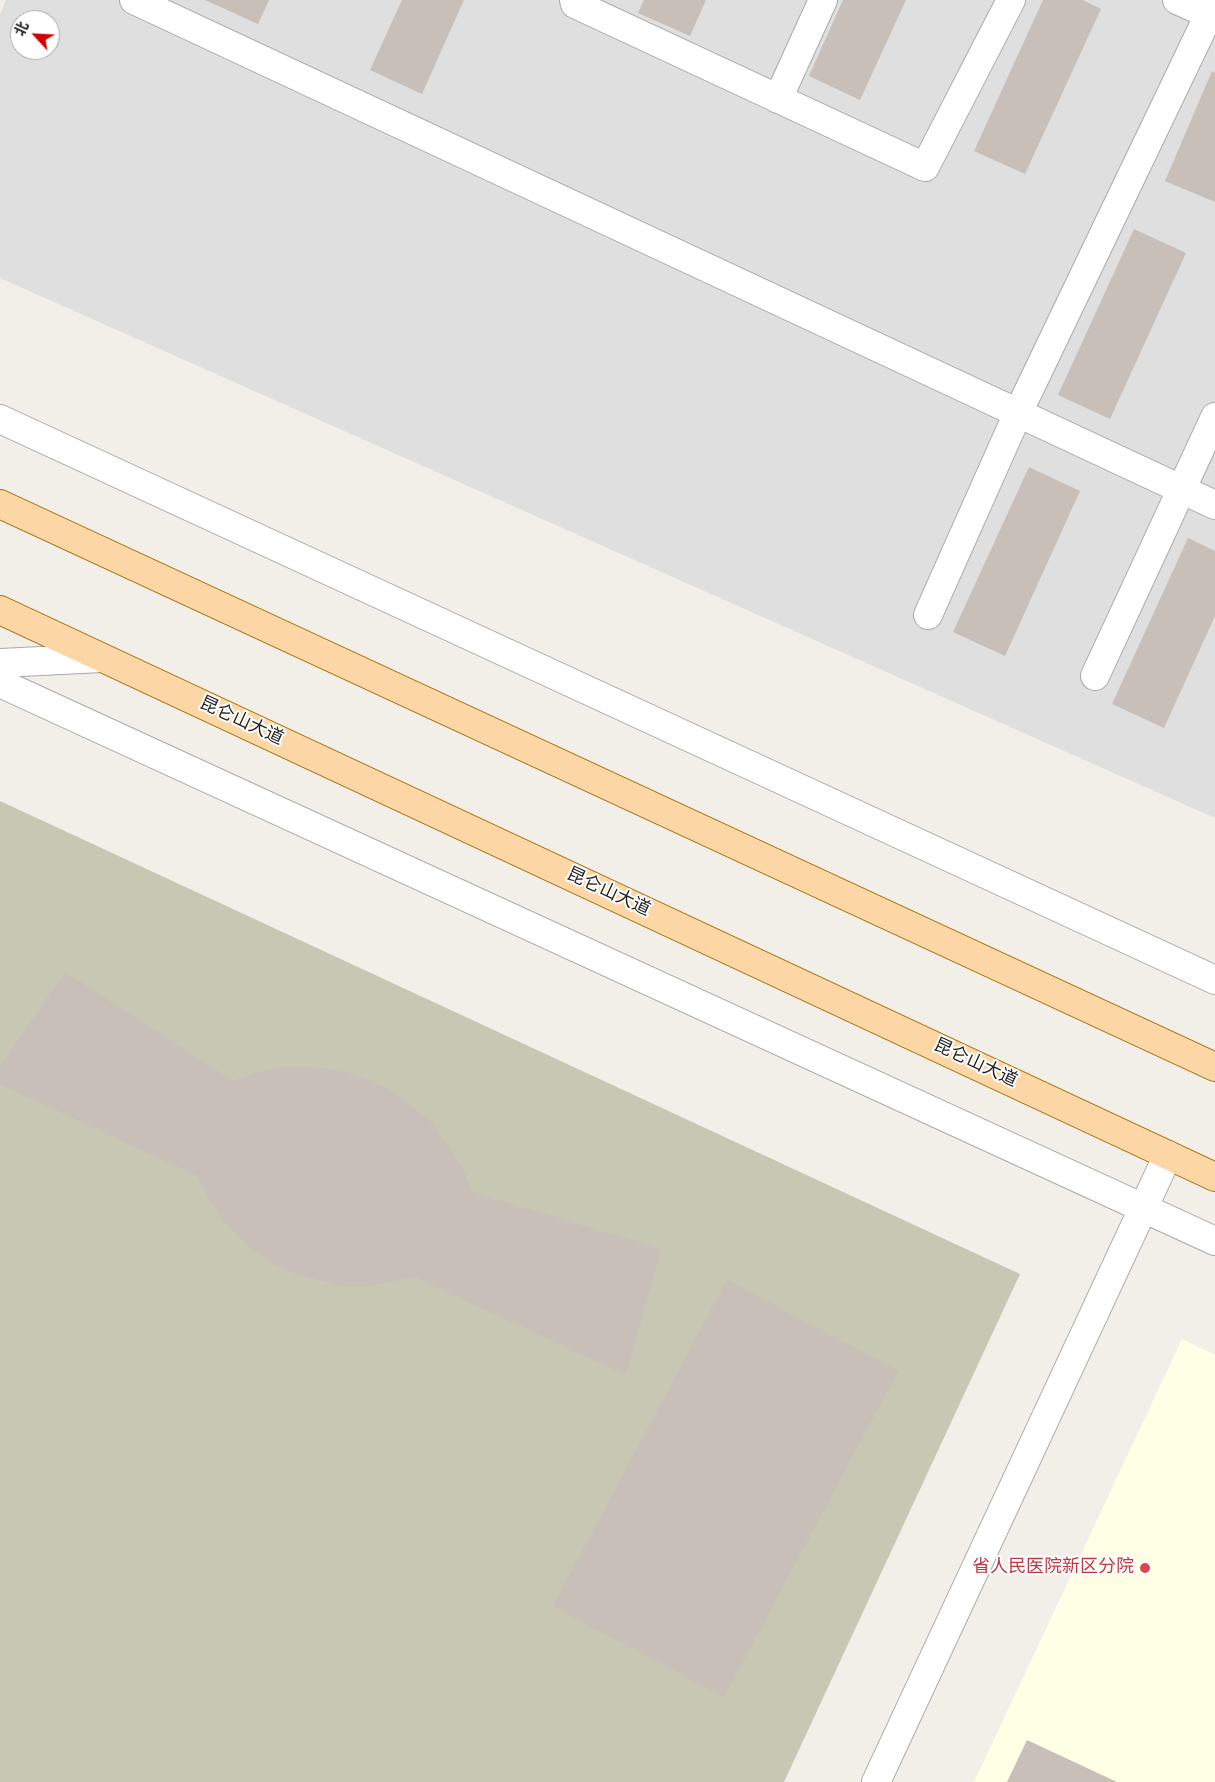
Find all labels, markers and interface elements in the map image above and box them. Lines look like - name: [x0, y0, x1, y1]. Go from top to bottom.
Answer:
- north arrow: [10, 10, 60, 60]
- text: 北: [10, 19, 34, 40]
- street label: 昆仑山大道: [196, 693, 286, 751]
- street label: 昆仑山大道: [563, 864, 653, 922]
- street label: 昆仑山大道: [930, 1035, 1020, 1093]
- place label: 省人民医院新区分院: [972, 1557, 1134, 1579]
- marker: 省人民医院新区分院: [1138, 1561, 1152, 1575]

